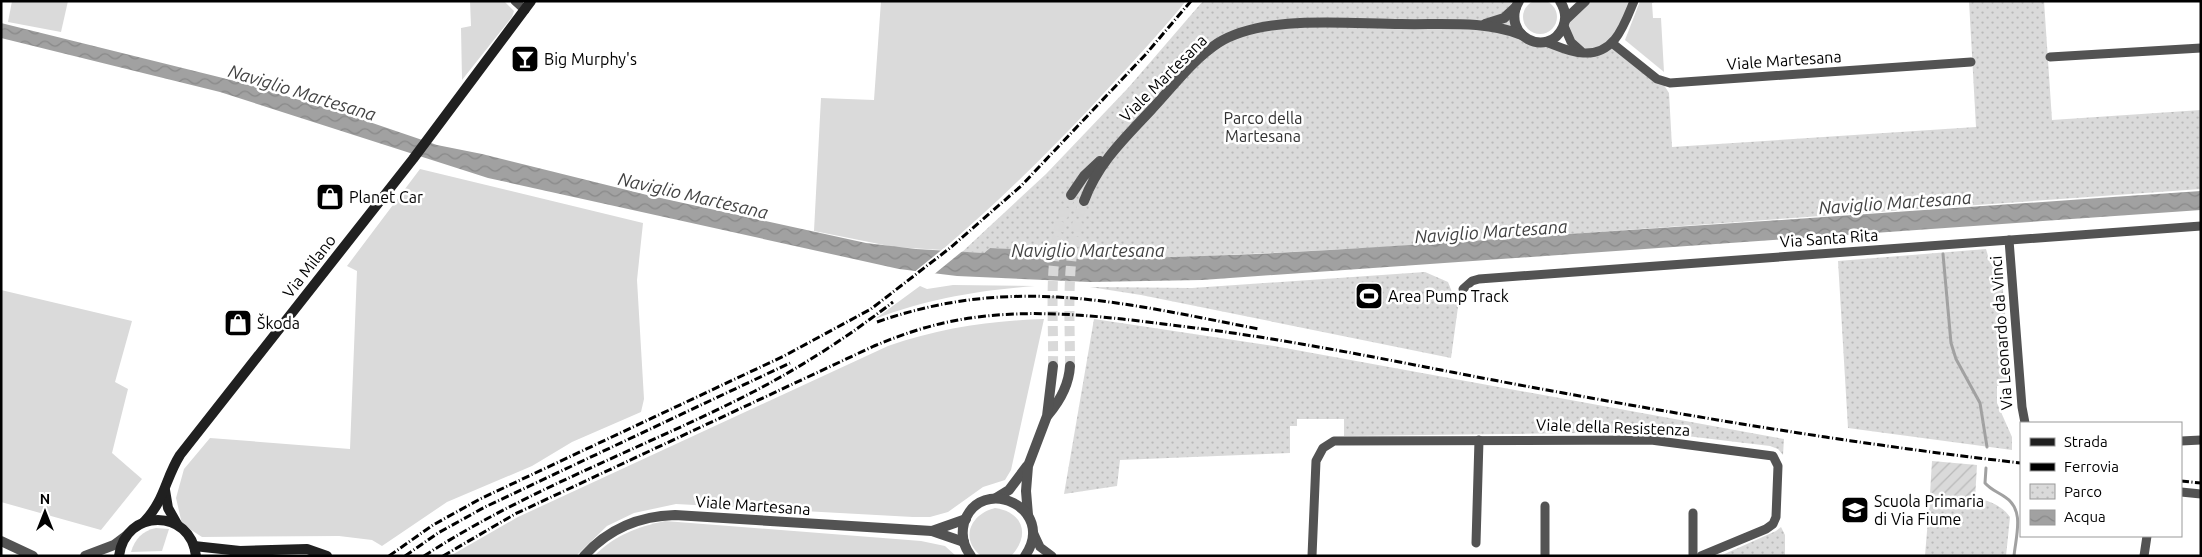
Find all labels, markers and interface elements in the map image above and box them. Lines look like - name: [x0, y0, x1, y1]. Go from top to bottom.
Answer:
- street label: Viale Martesana: [1116, 31, 1210, 125]
- bar icon: Big Murphy's: [510, 44, 540, 74]
- street label: Viale Martesana: [1726, 47, 1842, 73]
- place label: Big Murphy's: [544, 50, 637, 68]
- water label: Naviglio Martesana: [226, 60, 379, 124]
- park label: Parco della Martesana: [1224, 109, 1302, 145]
- water label: Naviglio Martesana: [616, 168, 770, 222]
- shop icon: Planet Car: [315, 182, 345, 212]
- water label: Naviglio Martesana: [1818, 187, 1972, 217]
- place label: Planet Car: [349, 188, 423, 206]
- water label: Naviglio Martesana: [1414, 216, 1568, 246]
- street label: Via Santa Rita: [1779, 226, 1879, 250]
- street label: Via Milano: [279, 231, 339, 301]
- water label: Naviglio Martesana: [1011, 240, 1165, 260]
- street label: Via Leonardo da Vinci: [1987, 255, 2015, 411]
- sports icon: Area Pump Track: [1354, 281, 1384, 311]
- place label: Area Pump Track: [1388, 287, 1509, 305]
- shop icon: Škoda: [223, 308, 253, 338]
- place label: Škoda: [257, 313, 300, 332]
- street label: Viale della Resistenza: [1536, 415, 1690, 439]
- legend: [2020, 422, 2182, 537]
- text: Strada: [2064, 433, 2108, 450]
- text: Ferrovia: [2064, 458, 2119, 475]
- text: Parco: [2064, 483, 2102, 500]
- north arrow: [20, 487, 70, 537]
- text: N: [40, 491, 50, 507]
- street label: Viale Martesana: [695, 492, 811, 518]
- place label: Scuola Primaria di Via Fiume: [1874, 492, 1984, 528]
- school or university icon: Scuola Primaria di Via Fiume: [1840, 495, 1870, 525]
- text: Acqua: [2064, 508, 2106, 525]

